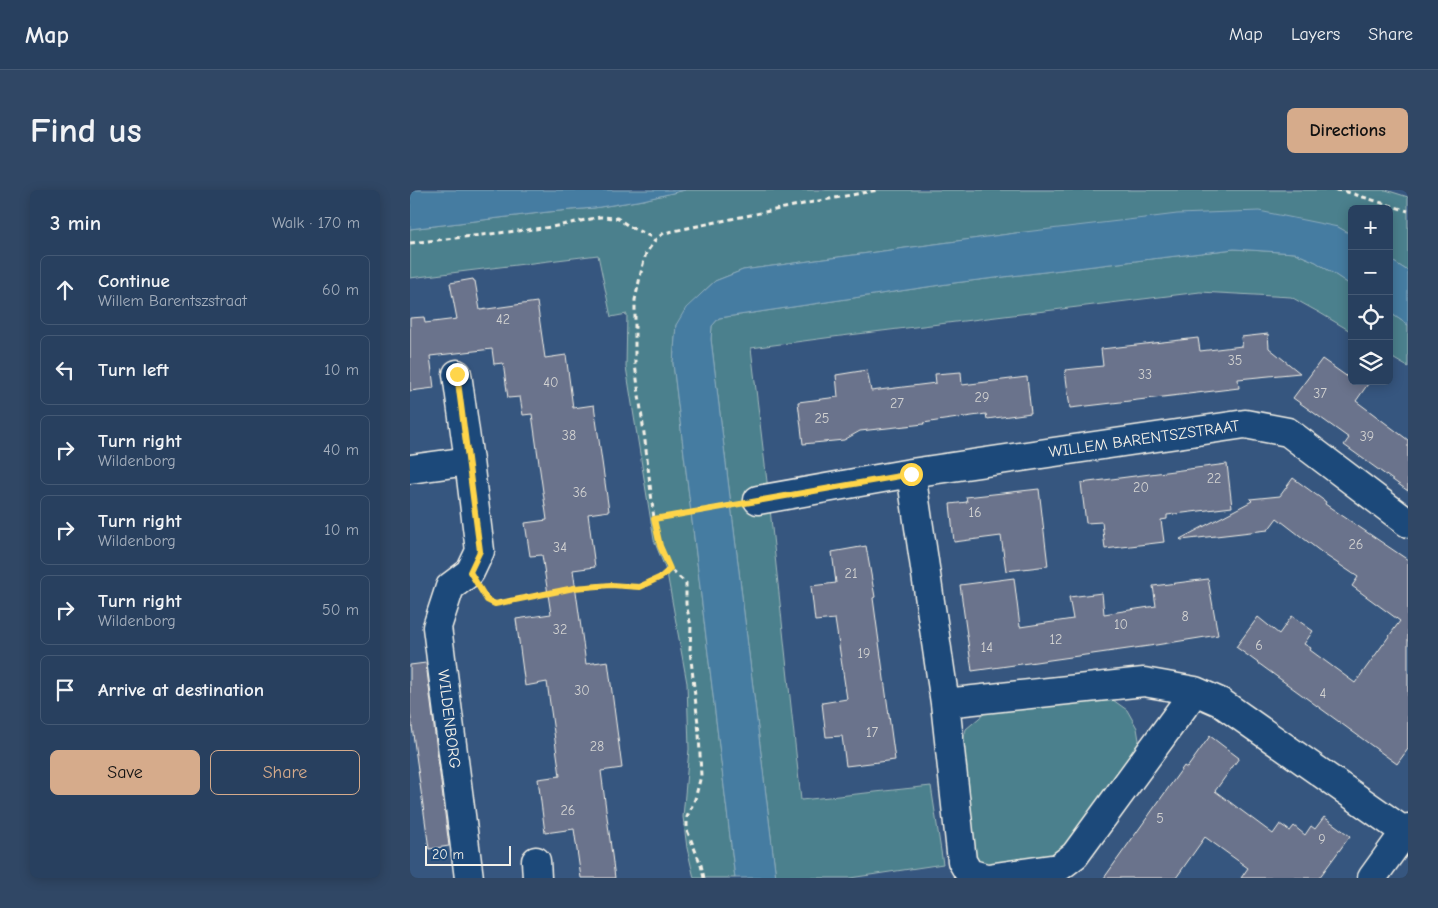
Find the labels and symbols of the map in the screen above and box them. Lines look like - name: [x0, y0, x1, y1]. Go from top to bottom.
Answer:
- house number: 42: [496, 311, 510, 328]
- house number: 35: [1228, 352, 1242, 369]
- route end: [446, 363, 469, 386]
- house number: 33: [1138, 366, 1152, 383]
- house number: 40: [543, 374, 559, 391]
- house number: 37: [1313, 385, 1327, 402]
- house number: 29: [975, 389, 989, 406]
- house number: 27: [890, 395, 904, 412]
- house number: 25: [815, 410, 829, 427]
- street label: WILLEM BARENTSZSTRAAT: [1047, 417, 1241, 461]
- house number: 38: [562, 427, 576, 444]
- house number: 39: [1360, 428, 1374, 445]
- route start: [900, 463, 923, 486]
- house number: 22: [1207, 470, 1221, 487]
- house number: 20: [1133, 479, 1149, 496]
- house number: 36: [573, 484, 587, 501]
- house number: 16: [968, 504, 982, 521]
- house number: 26: [1349, 536, 1363, 553]
- house number: 34: [553, 539, 567, 556]
- house number: 21: [845, 565, 857, 582]
- house number: 8: [1181, 608, 1189, 625]
- house number: 10: [1114, 616, 1128, 633]
- house number: 32: [553, 621, 567, 638]
- house number: 12: [1050, 631, 1062, 648]
- house number: 6: [1255, 637, 1263, 654]
- house number: 14: [981, 639, 993, 656]
- house number: 19: [858, 645, 870, 662]
- street label: WILDENBORG: [434, 668, 464, 770]
- house number: 30: [574, 682, 590, 699]
- house number: 4: [1320, 685, 1327, 702]
- house number: 17: [866, 724, 878, 741]
- house number: 28: [590, 738, 604, 755]
- house number: 26: [561, 802, 575, 819]
- house number: 5: [1156, 810, 1164, 827]
- house number: 9: [1318, 831, 1326, 848]
- scale bar: [425, 843, 511, 866]

